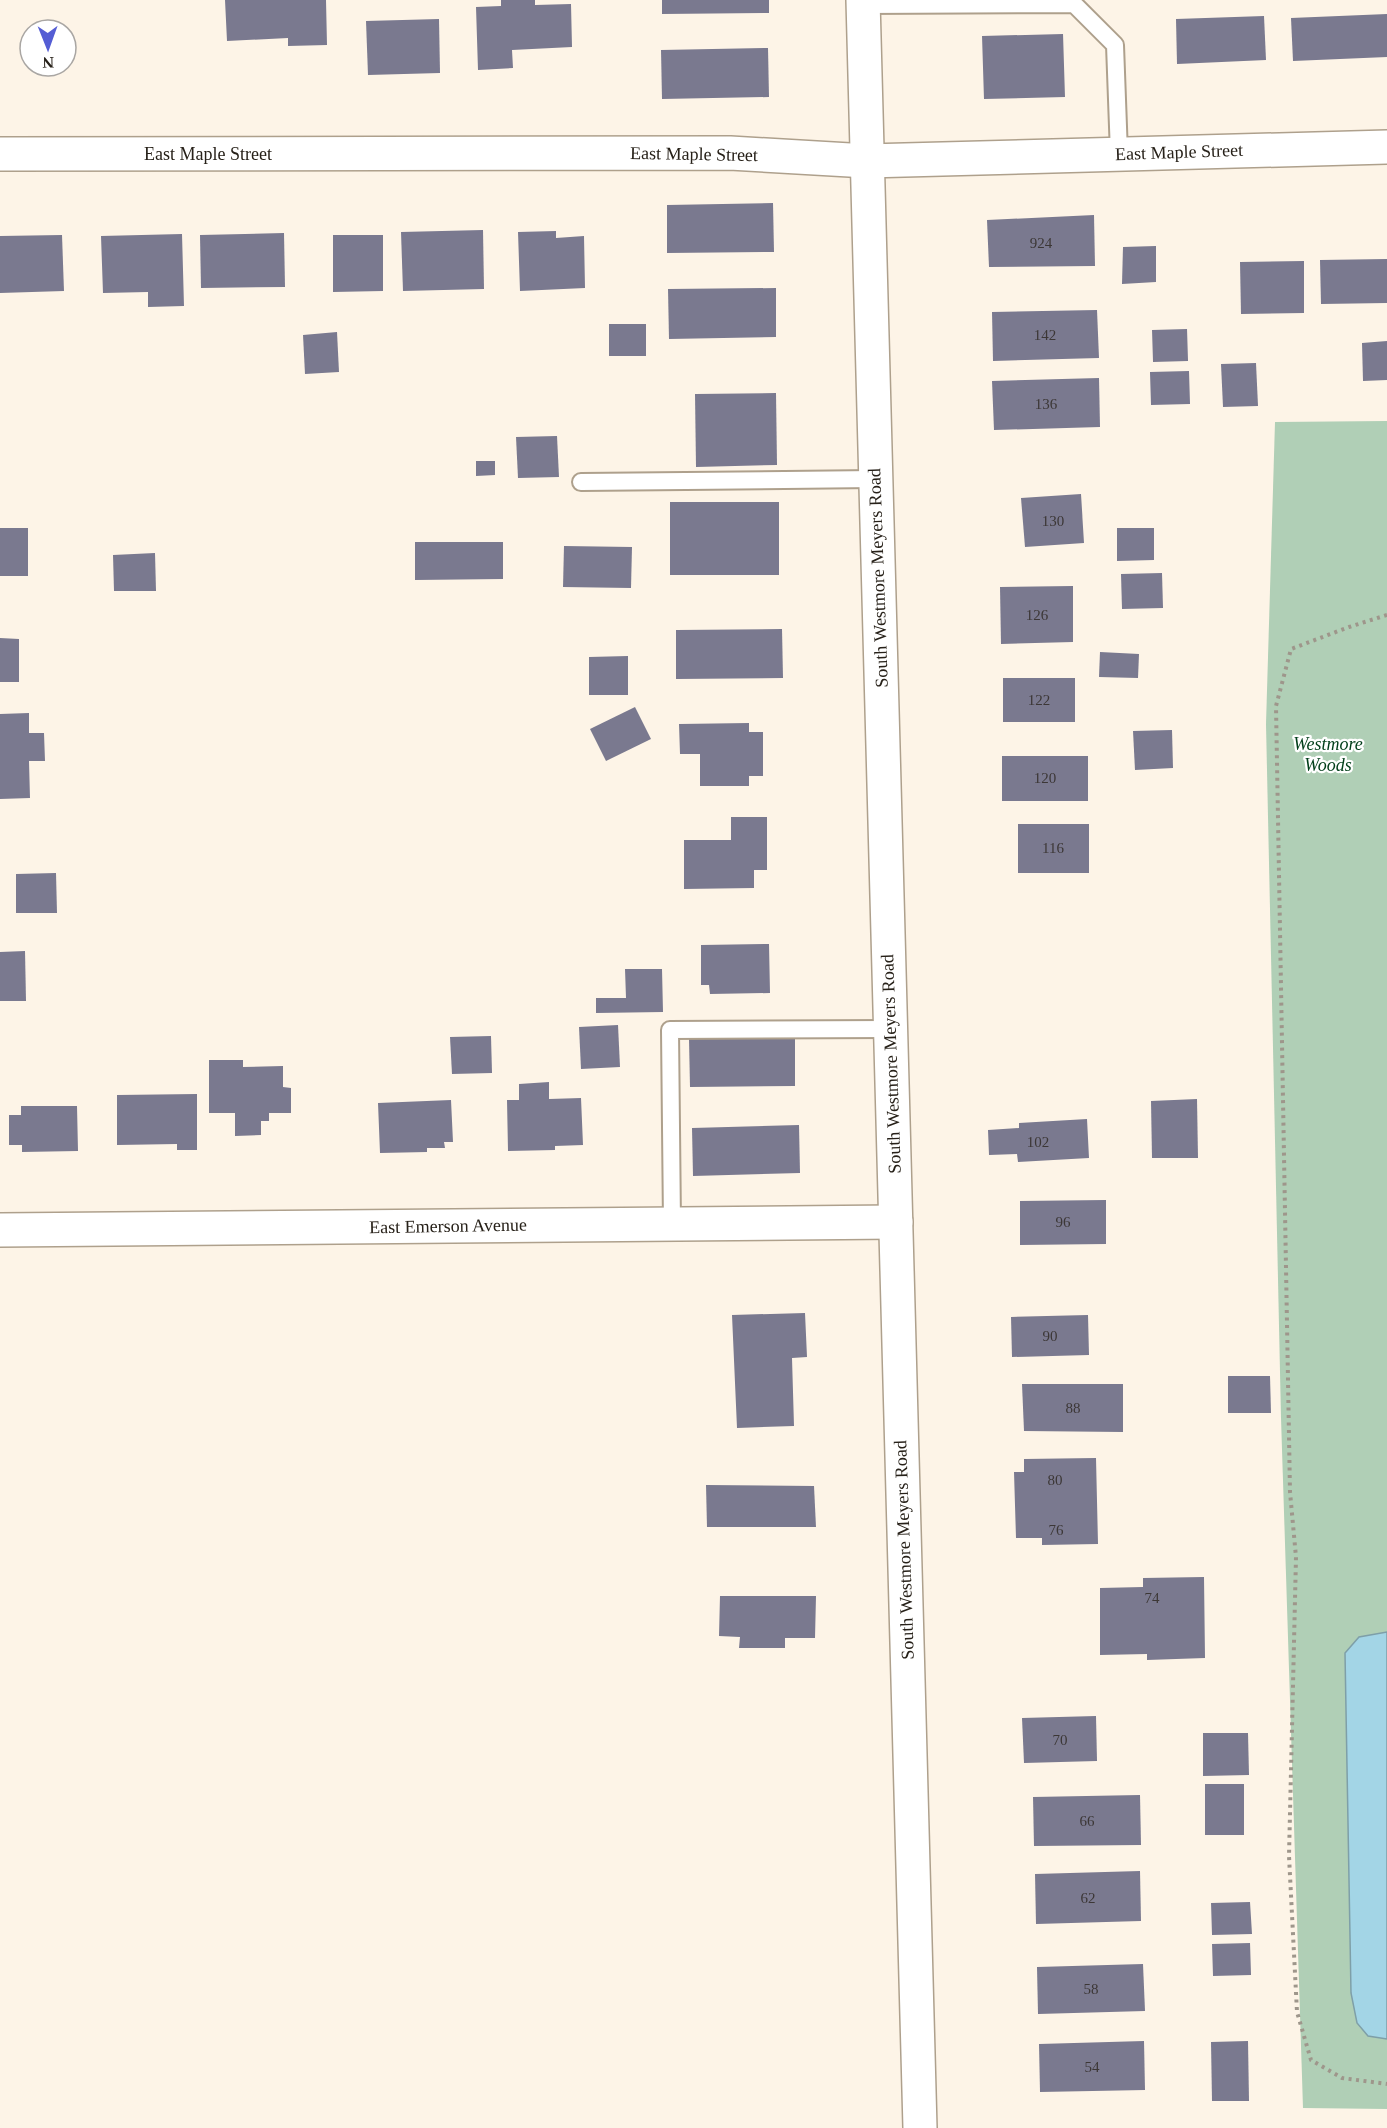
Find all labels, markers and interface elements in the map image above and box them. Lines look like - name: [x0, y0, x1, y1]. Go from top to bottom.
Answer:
- north arrow: [18, 18, 78, 78]
- text: N: [42, 54, 54, 71]
- street label: East Maple Street: [1115, 140, 1243, 164]
- street label: East Maple Street: [630, 143, 758, 165]
- street label: East Maple Street: [144, 144, 272, 164]
- house number: 924: [1030, 235, 1053, 251]
- house number: 142: [1034, 327, 1056, 343]
- house number: 136: [1035, 396, 1058, 412]
- street label: South Westmore Meyers Road: [864, 468, 892, 688]
- house number: 130: [1042, 513, 1064, 529]
- house number: 126: [1026, 607, 1049, 623]
- house number: 122: [1028, 692, 1050, 708]
- park label: Westmore Woods: [1293, 734, 1363, 775]
- house number: 120: [1034, 770, 1056, 786]
- house number: 116: [1042, 840, 1064, 856]
- street label: South Westmore Meyers Road: [877, 954, 905, 1174]
- house number: 102: [1027, 1134, 1049, 1150]
- house number: 96: [1056, 1214, 1071, 1230]
- street label: East Emerson Avenue: [369, 1215, 527, 1237]
- house number: 90: [1043, 1328, 1058, 1344]
- house number: 88: [1066, 1400, 1081, 1416]
- street label: South Westmore Meyers Road: [890, 1440, 918, 1660]
- house number: 80: [1048, 1472, 1063, 1488]
- house number: 76: [1049, 1522, 1064, 1538]
- house number: 74: [1145, 1590, 1160, 1606]
- house number: 70: [1053, 1732, 1068, 1748]
- house number: 66: [1080, 1813, 1095, 1829]
- house number: 62: [1081, 1890, 1096, 1906]
- house number: 58: [1084, 1981, 1099, 1997]
- house number: 54: [1085, 2059, 1100, 2075]

